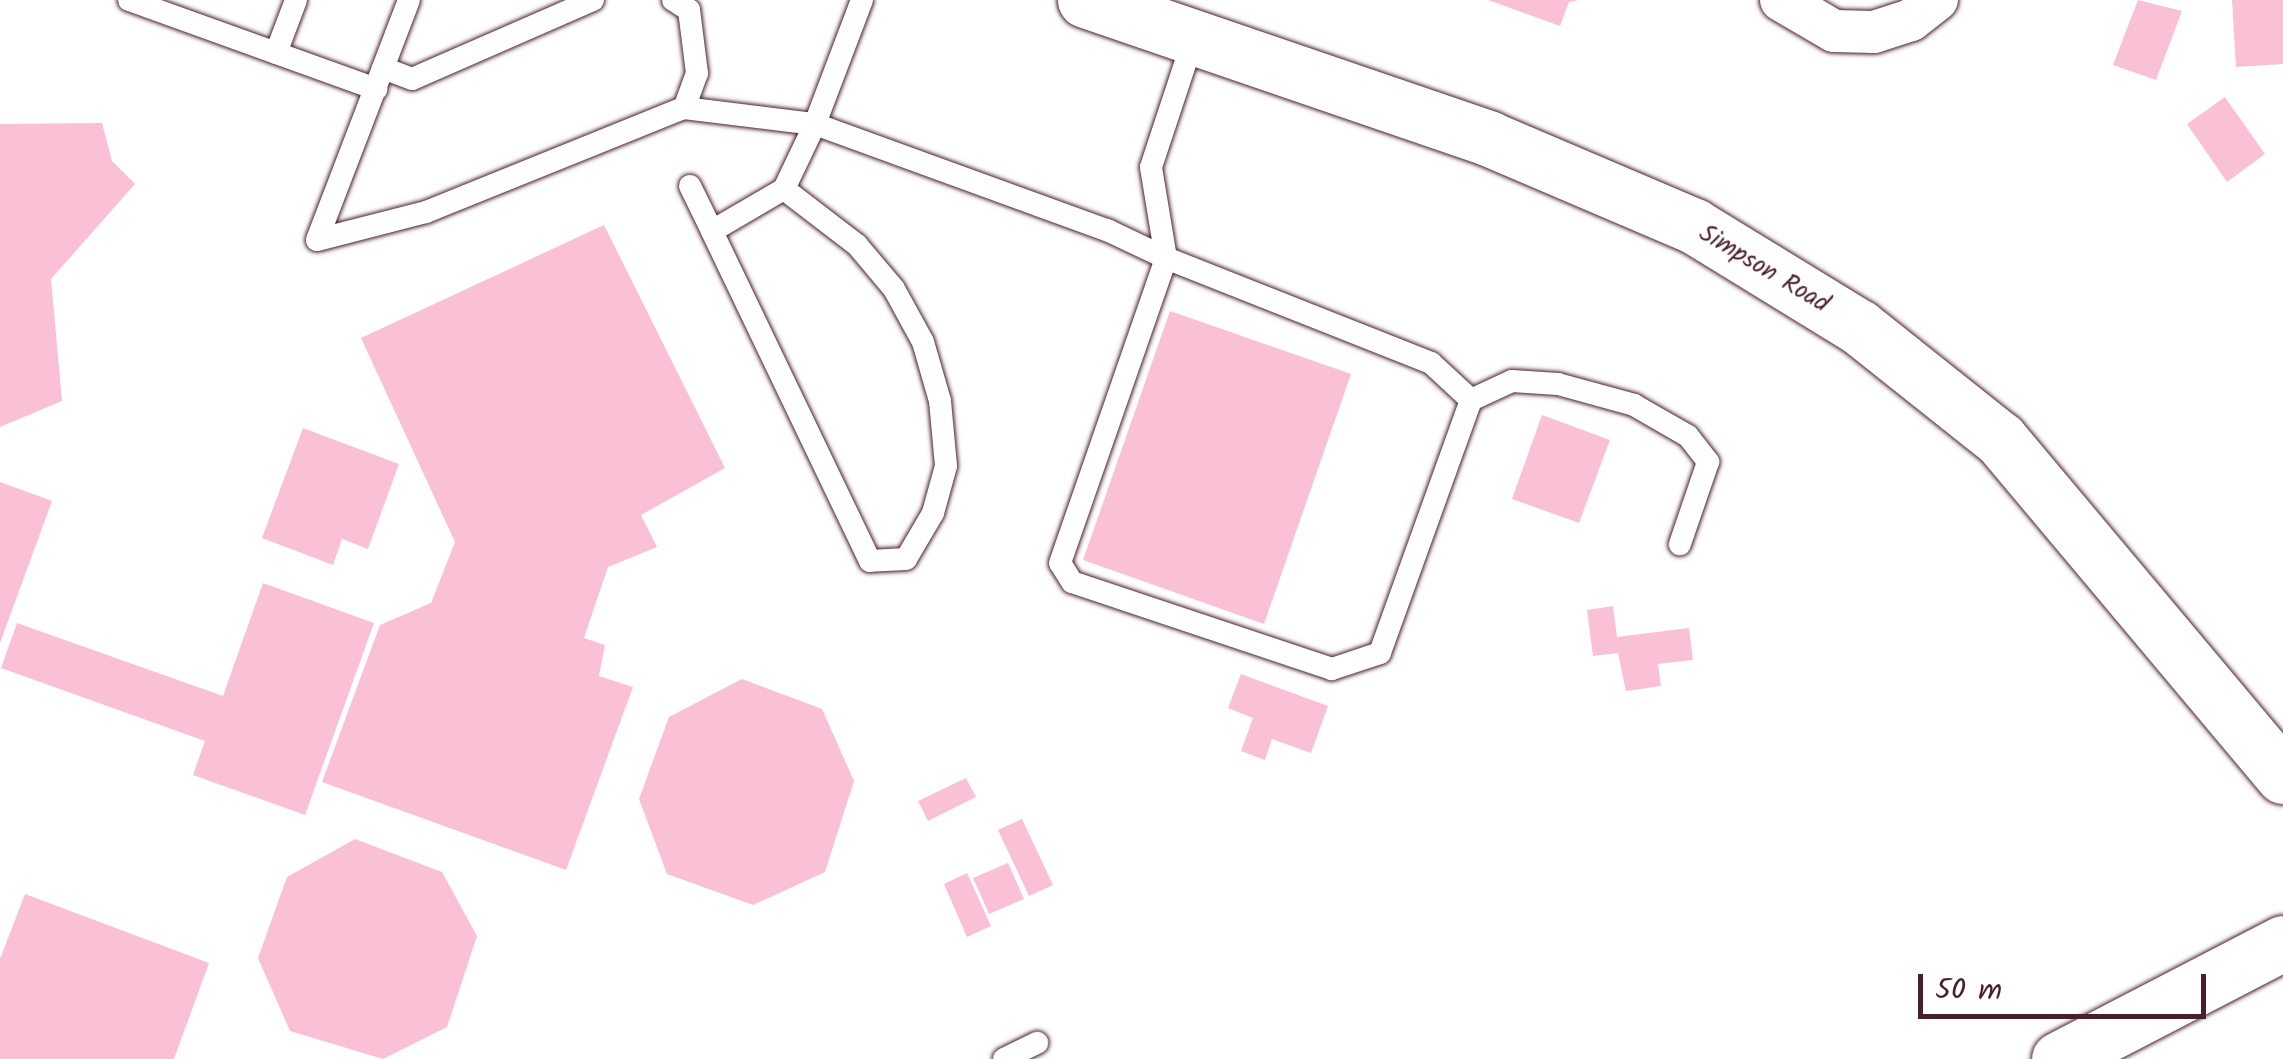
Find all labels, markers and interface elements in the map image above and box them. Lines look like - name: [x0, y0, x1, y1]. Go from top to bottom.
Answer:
- street label: Simpson Road: [1693, 218, 1835, 320]
- scale bar: [1923, 954, 2210, 1016]
- text: 50 m: [1935, 967, 2002, 1015]

